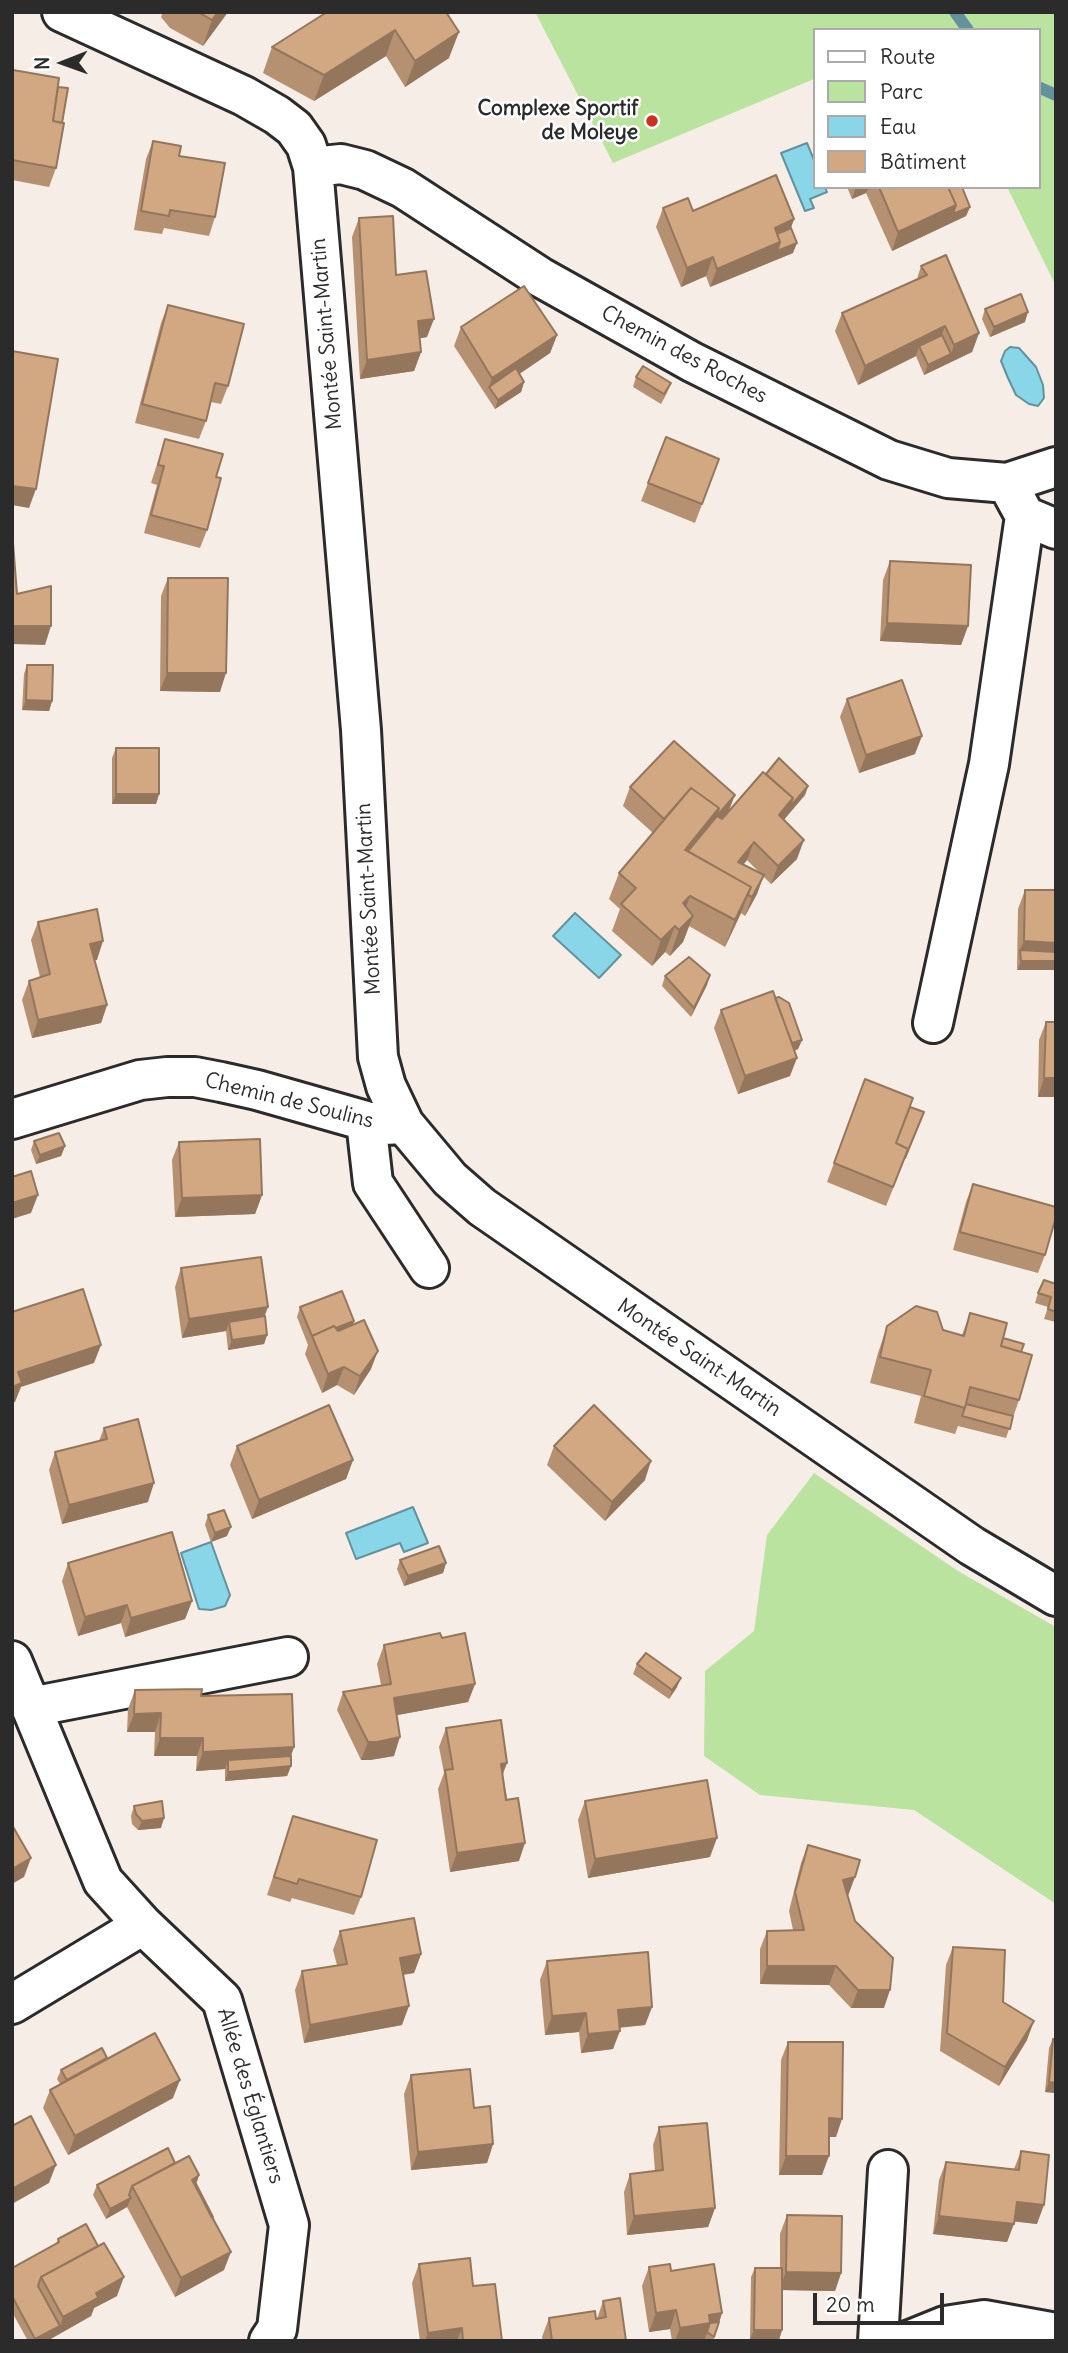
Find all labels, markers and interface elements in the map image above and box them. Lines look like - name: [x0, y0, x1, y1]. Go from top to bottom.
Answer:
- north arrow: [28, 28, 98, 98]
- legend: [813, 28, 1040, 189]
- text: Route: [880, 43, 935, 70]
- text: N: [30, 57, 54, 70]
- text: Parc: [880, 78, 923, 105]
- place label: Complexe Sportif de Moleye: [477, 96, 638, 146]
- marker: Complexe Sportif de Moleye: [644, 113, 660, 129]
- text: Eau: [880, 113, 916, 140]
- text: Bâtiment: [880, 148, 966, 175]
- street label: Montée Saint-Martin: [306, 237, 348, 431]
- street label: Chemin des Roches: [597, 301, 771, 409]
- street label: Montée Saint-Martin: [351, 802, 387, 996]
- street label: Chemin de Soulins: [202, 1068, 376, 1134]
- street label: Montée Saint-Martin: [612, 1294, 786, 1422]
- street label: Allée des Églantiers: [211, 2005, 289, 2187]
- scale bar: [816, 2280, 947, 2324]
- text: 20 m: [826, 2291, 875, 2318]

